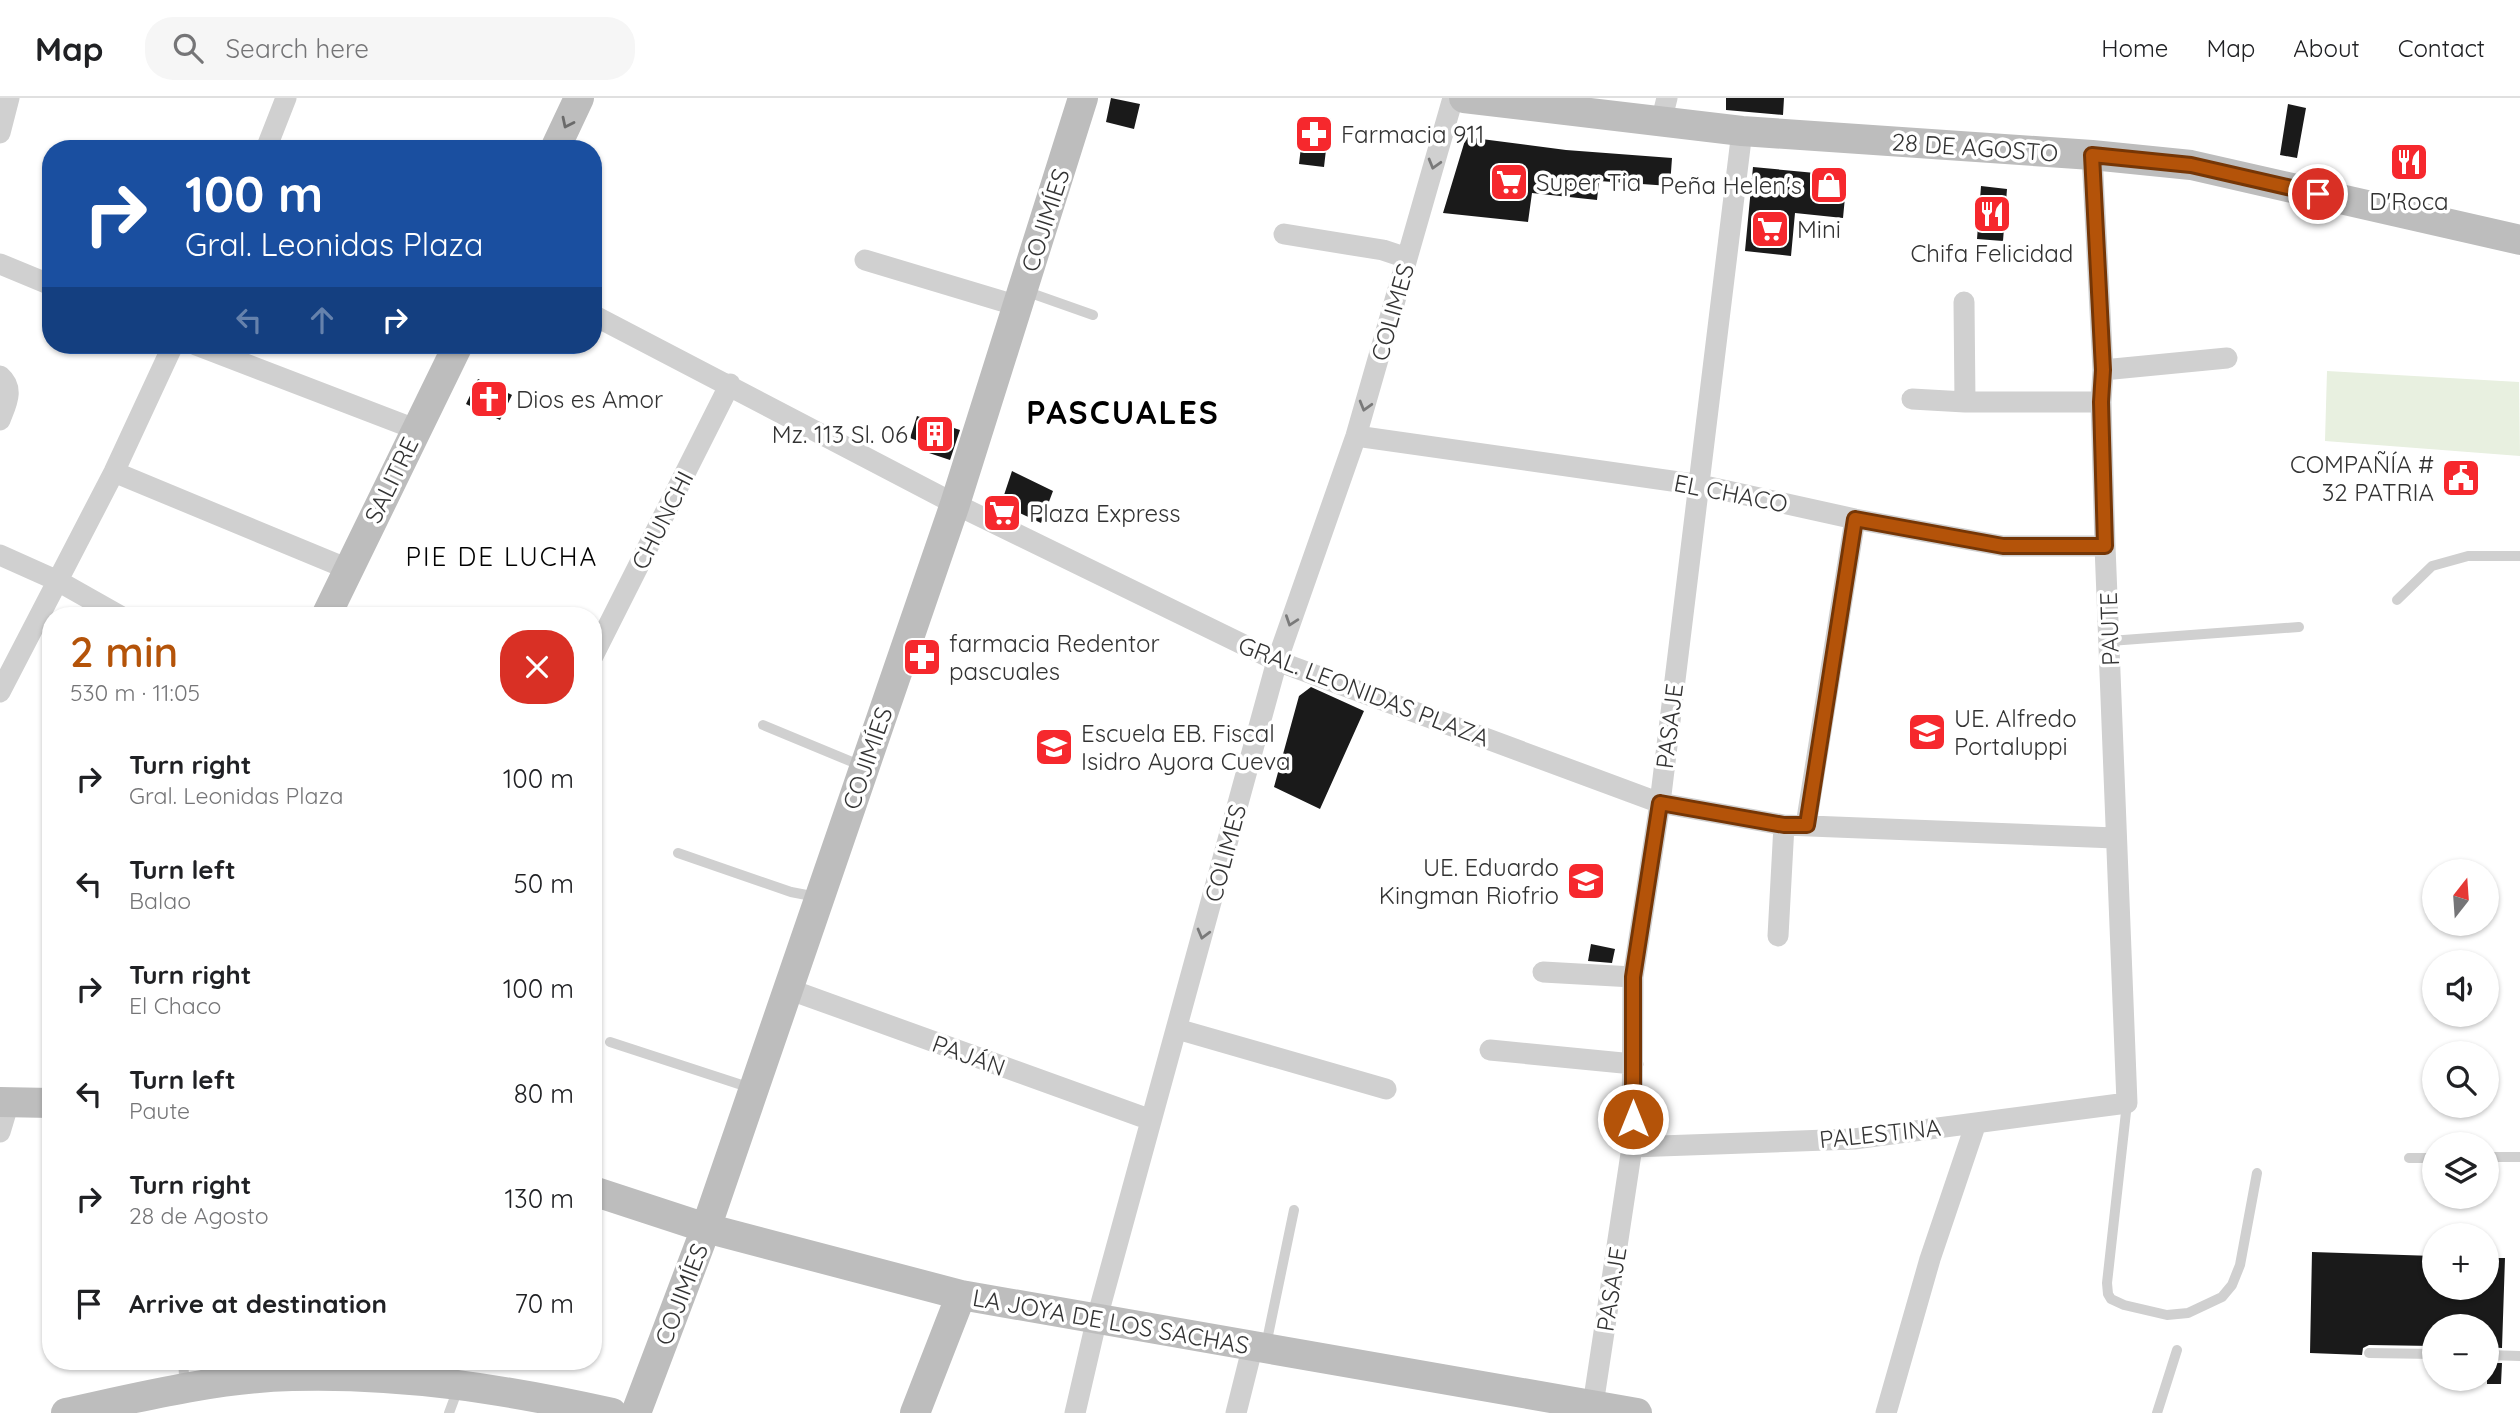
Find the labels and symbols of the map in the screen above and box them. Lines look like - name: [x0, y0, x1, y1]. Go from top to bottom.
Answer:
- pharmacy icon: Farmacia 911: [1293, 113, 1335, 155]
- one-way arrow: [561, 116, 575, 128]
- place label: Farmacia 911: [1341, 119, 1484, 149]
- street label: 28 DE AGOSTO: [1891, 126, 2059, 168]
- restaurant icon: D'Roca: [2388, 141, 2430, 183]
- one-way arrow: [1428, 157, 1443, 169]
- supermarket icon: Super Tia: [1488, 161, 1530, 203]
- shop icon: Peña Helen's: [1808, 164, 1850, 206]
- pin: [2288, 164, 2348, 224]
- street label: COJIMÍES: [1014, 165, 1076, 275]
- place label: Super Tia: [1536, 167, 1641, 197]
- place label: Peña Helen's: [1660, 170, 1802, 200]
- place label: D'Roca: [2369, 186, 2449, 216]
- restaurant icon: Chifa Felicidad: [1971, 193, 2013, 235]
- supermarket icon: Mini: [1749, 208, 1791, 250]
- place label: Mini: [1797, 214, 1841, 244]
- place label: Chifa Felicidad: [1911, 238, 2073, 268]
- street label: COLIMES: [1364, 260, 1420, 364]
- church icon: Dios es Amor: [468, 378, 510, 420]
- place label: Dios es Amor: [516, 384, 663, 414]
- district label: PASCUALES: [1026, 392, 1220, 432]
- one-way arrow: [1359, 400, 1373, 412]
- building icon: Mz. 113 Sl. 06: [914, 413, 956, 455]
- place label: Mz. 113 Sl. 06: [772, 419, 908, 449]
- street label: SALITRE: [357, 432, 425, 528]
- place label: COMPAÑÍA # 32 PATRIA: [2290, 449, 2434, 507]
- public building icon: COMPAÑÍA # 32 PATRIA: [2440, 457, 2482, 499]
- street label: CHUNCHI: [624, 466, 700, 574]
- street label: EL CHACO: [1672, 467, 1790, 519]
- supermarket icon: Plaza Express: [981, 492, 1023, 534]
- place label: Plaza Express: [1029, 498, 1181, 528]
- district label: PIE DE LUCHA: [406, 540, 598, 573]
- street label: PAUTE: [2093, 592, 2125, 666]
- one-way arrow: [1285, 614, 1299, 627]
- place label: farmacia Redentor pascuales: [949, 628, 1160, 686]
- street label: GRAL. LEONIDAS PLAZA: [1234, 629, 1494, 753]
- pharmacy icon: farmacia Redentor pascuales: [901, 636, 943, 678]
- street label: PASAJE: [1649, 682, 1689, 770]
- street label: COJIMÍES: [835, 703, 899, 813]
- place label: UE. Alfredo Portaluppi: [1954, 703, 2077, 761]
- school or university icon: UE. Alfredo Portaluppi: [1906, 711, 1948, 753]
- place label: Escuela EB. Fiscal Isidro Ayora Cueva: [1081, 718, 1291, 776]
- school or university icon: Escuela EB. Fiscal Isidro Ayora Cueva: [1033, 726, 1075, 768]
- street label: COLIMES: [1198, 801, 1252, 905]
- place label: UE. Eduardo Kingman Riofrio: [1379, 852, 1559, 910]
- north arrow: [2422, 859, 2499, 936]
- school or university icon: UE. Eduardo Kingman Riofrio: [1565, 860, 1607, 902]
- one-way arrow: [1197, 928, 1211, 940]
- street label: PAJÁN: [928, 1028, 1010, 1082]
- position arrow: [1596, 1082, 1670, 1156]
- street label: PALESTINA: [1818, 1112, 1942, 1154]
- street label: COJIMÍES: [648, 1239, 714, 1349]
- street label: PASAJE: [1590, 1245, 1632, 1333]
- street label: LA JOYA DE LOS SACHAS: [970, 1282, 1252, 1360]

